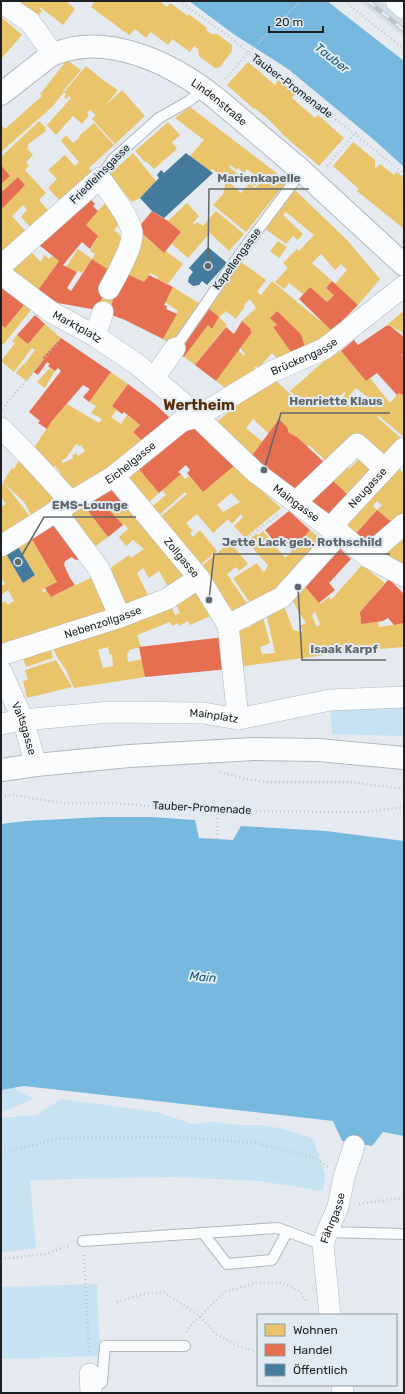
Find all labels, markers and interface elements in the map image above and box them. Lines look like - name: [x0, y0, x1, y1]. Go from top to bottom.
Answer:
- scale bar: [269, 8, 323, 34]
- text: 20 m: [275, 15, 303, 29]
- water label: Tauber: [312, 40, 352, 76]
- street label: Tauber-Promenade: [249, 51, 335, 121]
- street label: Lindenstraße: [189, 76, 250, 128]
- street label: Friedleinsgasse: [67, 141, 133, 207]
- callout: Marienkapelle: [209, 165, 309, 189]
- text: Marienkapelle: [217, 171, 301, 185]
- street label: Kapellengasse: [210, 225, 264, 293]
- street label: Marktplatz: [51, 308, 105, 346]
- street label: Brückengasse: [269, 335, 340, 378]
- callout: Henriette Klaus: [281, 389, 390, 413]
- text: Henriette Klaus: [289, 394, 383, 408]
- district label: Wertheim: [163, 396, 235, 414]
- street label: Eichelgasse: [103, 438, 158, 486]
- street label: Neugasse: [345, 465, 389, 511]
- street label: Maingasse: [271, 481, 322, 524]
- callout: EMS-Lounge: [44, 493, 136, 517]
- text: EMS-Lounge: [52, 498, 128, 512]
- callout: Jette Lack geb. Rothschild: [214, 530, 390, 554]
- street label: Zollgasse: [161, 535, 202, 580]
- text: Jette Lack geb. Rothschild: [222, 535, 382, 549]
- street label: Nebenzollgasse: [63, 603, 143, 641]
- callout: Isaak Karpf: [302, 636, 386, 660]
- text: Isaak Karpf: [310, 642, 378, 656]
- street label: Vaitsgasse: [9, 700, 39, 756]
- street label: Mainplatz: [190, 706, 240, 726]
- street label: Tauber-Promenade: [152, 799, 252, 817]
- water label: Main: [189, 969, 217, 985]
- street label: Fährgasse: [317, 1192, 347, 1245]
- legend: [257, 1314, 397, 1386]
- text: Wohnen: [293, 1323, 338, 1337]
- text: Handel: [293, 1343, 332, 1357]
- text: Öffentlich: [293, 1363, 348, 1377]

